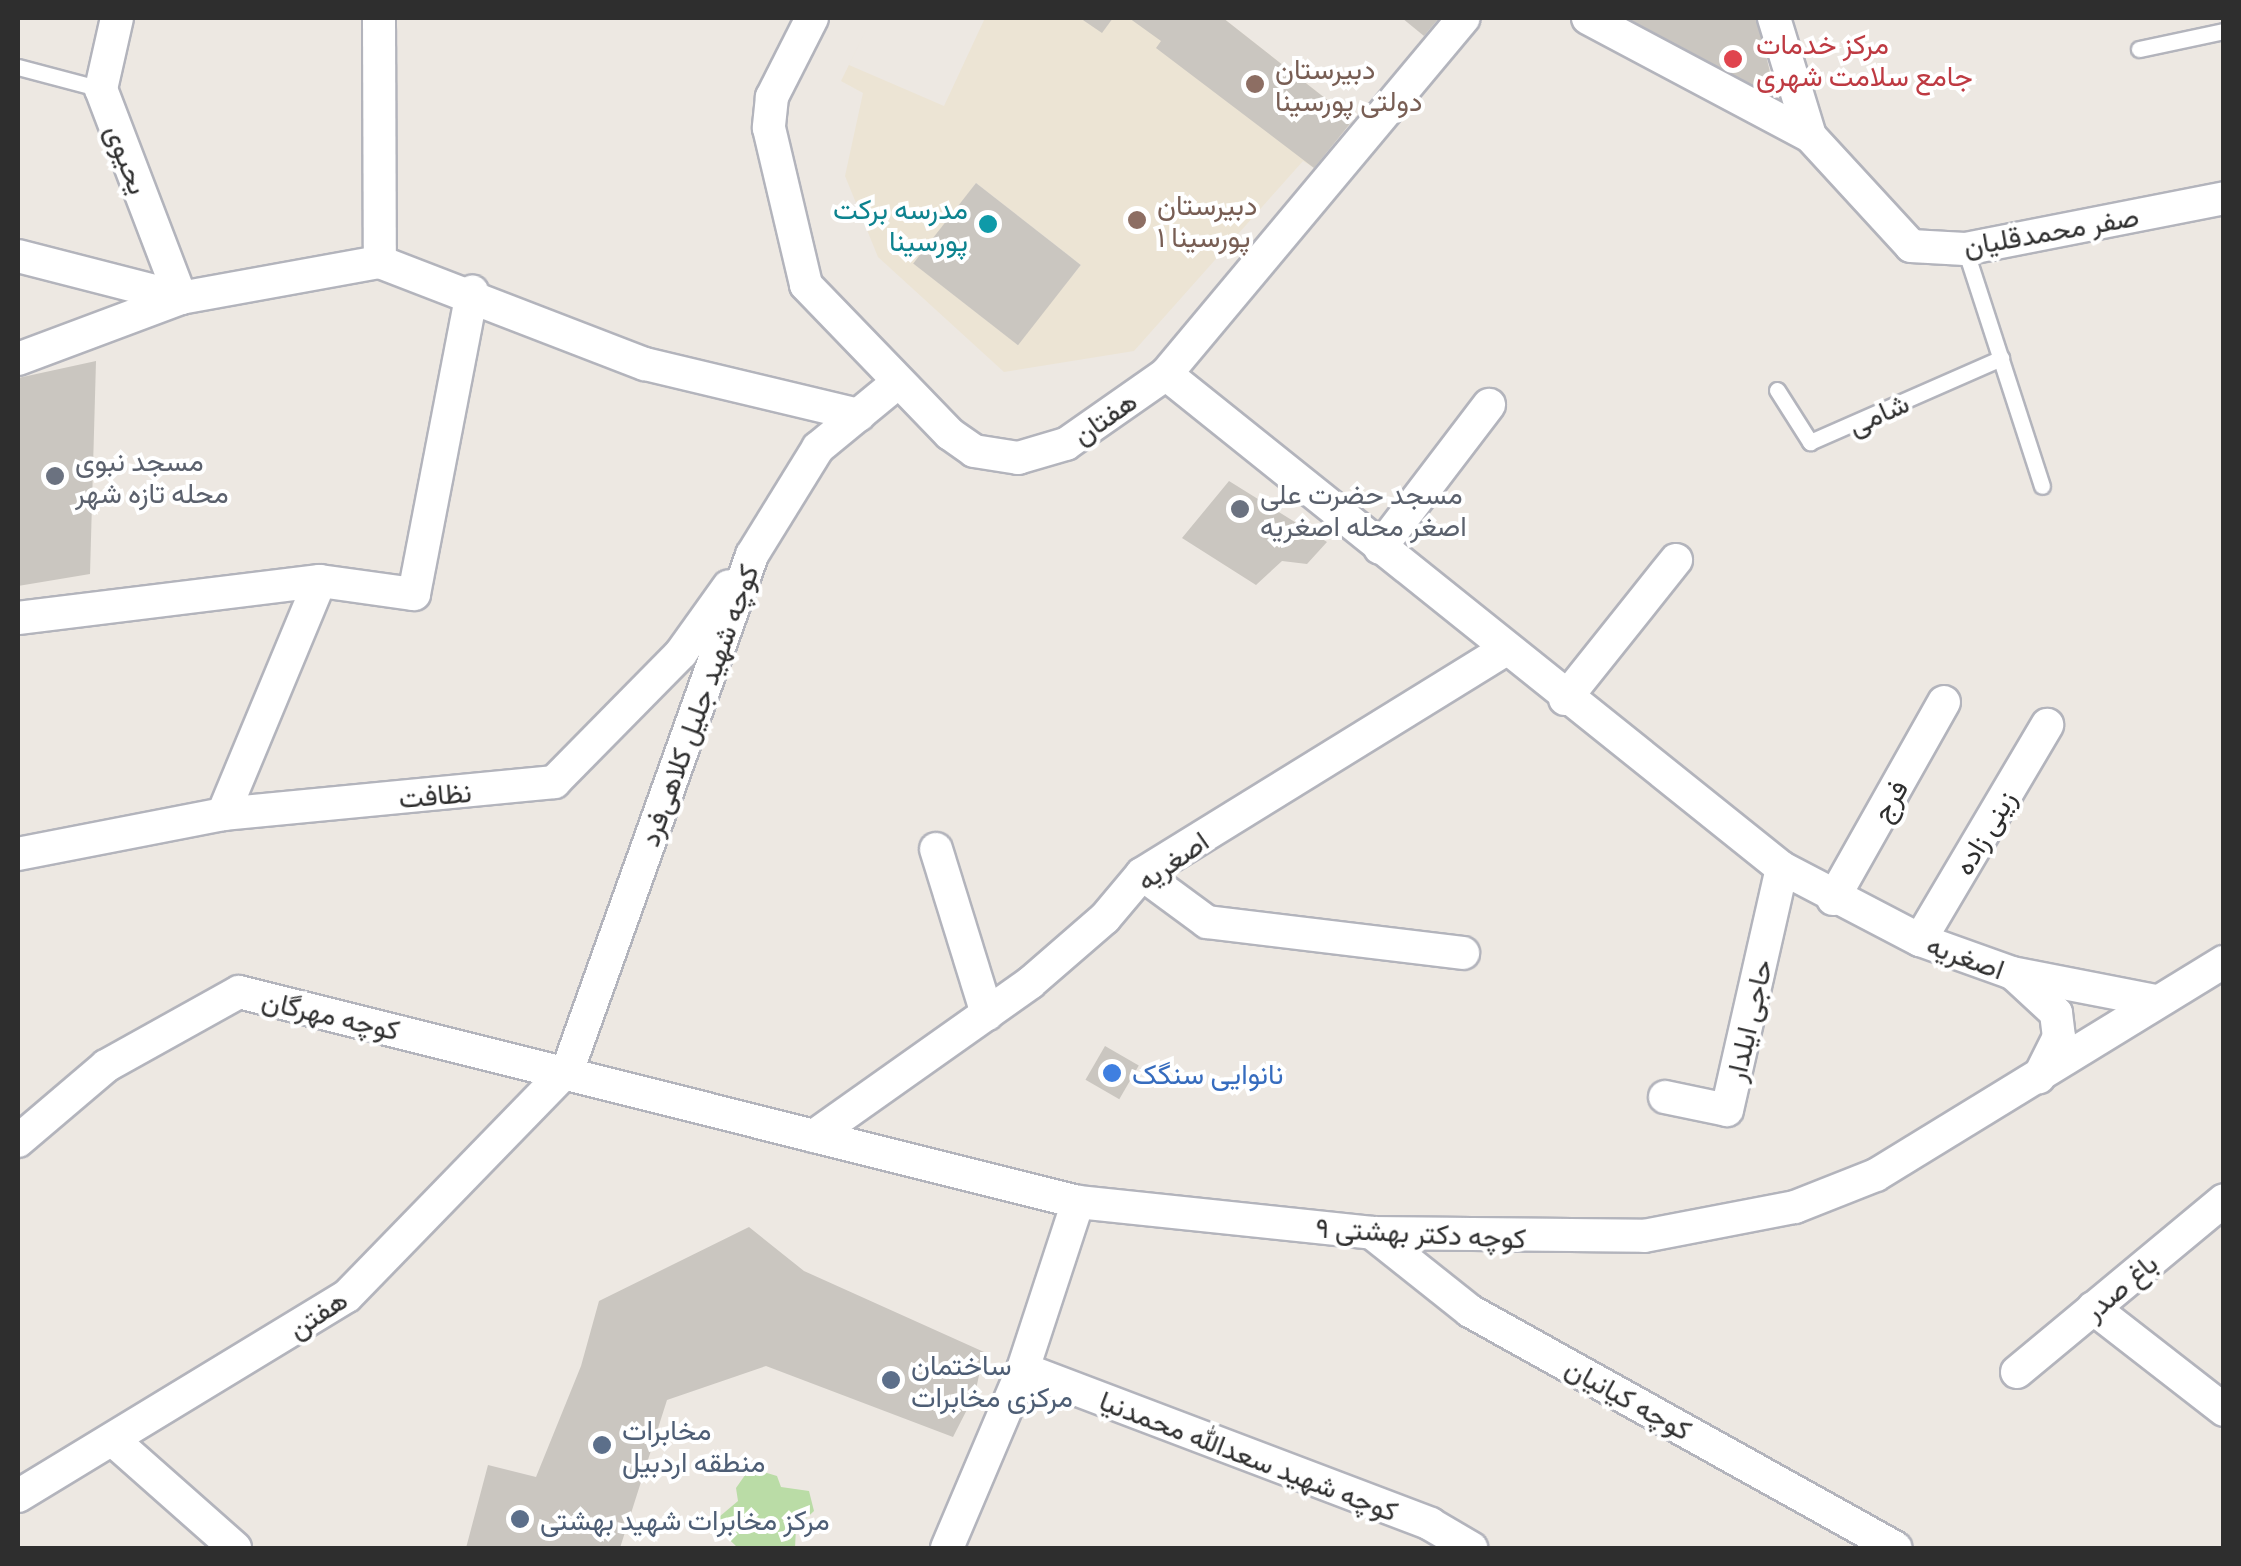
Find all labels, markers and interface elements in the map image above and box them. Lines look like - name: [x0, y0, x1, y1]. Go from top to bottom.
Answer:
- place label: مرکز خدمات جامع سلامت شهری: [1756, 26, 1973, 92]
- marker: مرکز خدمات جامع سلامت شهری: [1720, 46, 1746, 72]
- place label: دبیرستان دولتی پورسینا: [1275, 51, 1422, 117]
- marker: دبیرستان دولتی پورسینا: [1244, 73, 1266, 95]
- street label: یحیوی: [99, 120, 157, 198]
- place label: دبیرستان پورسینا ۱: [1157, 187, 1257, 253]
- place label: مدرسه برکت پورسینا: [833, 191, 968, 257]
- street label: صفر محمدقلیان: [1961, 198, 2141, 262]
- marker: دبیرستان پورسینا ۱: [1126, 209, 1148, 231]
- marker: مدرسه برکت پورسینا: [977, 213, 999, 235]
- street label: هفتان: [1066, 383, 1142, 451]
- street label: شامی: [1842, 385, 1914, 441]
- place label: مسجد نبوی محله تازه شهر: [75, 443, 229, 509]
- marker: مسجد نبوی محله تازه شهر: [44, 465, 66, 487]
- place label: مسجد حضرت علی اصغر محله اصغریه: [1260, 476, 1467, 542]
- marker: مسجد حضرت علی اصغر محله اصغریه: [1229, 498, 1251, 520]
- street label: کوچه شهید جلیل کلاهی‌فرد: [631, 560, 765, 850]
- street label: فرج: [1864, 773, 1914, 827]
- street label: نظافت: [397, 774, 473, 814]
- street label: زینی زاده: [1946, 784, 2022, 880]
- street label: اصغریه: [1130, 823, 1214, 897]
- street label: اصغریه: [1923, 927, 2009, 985]
- street label: حاجی ایلدار: [1718, 956, 1778, 1084]
- street label: کوچه مهرگان: [259, 982, 403, 1046]
- place label: نانوایی سنگک: [1132, 1056, 1283, 1090]
- marker: نانوایی سنگک: [1101, 1062, 1123, 1084]
- street label: کوچه دکتر بهشتی ۹: [1315, 1210, 1527, 1254]
- street label: باغ صدر: [2076, 1246, 2164, 1326]
- street label: هفتن: [281, 1282, 353, 1344]
- place label: ساختمان مرکزی مخابرات: [911, 1347, 1073, 1413]
- street label: کوچه کیانیان: [1560, 1350, 1698, 1446]
- marker: ساختمان مرکزی مخابرات: [880, 1369, 902, 1391]
- street label: کوچه شهید سعدالله محمدنیا: [1095, 1383, 1403, 1527]
- place label: مخابرات منطقه اردبیل: [622, 1412, 765, 1478]
- marker: مخابرات منطقه اردبیل: [591, 1434, 613, 1456]
- place label: مرکز مخابرات شهید بهشتی: [540, 1502, 830, 1536]
- marker: مرکز مخابرات شهید بهشتی: [509, 1508, 531, 1530]

